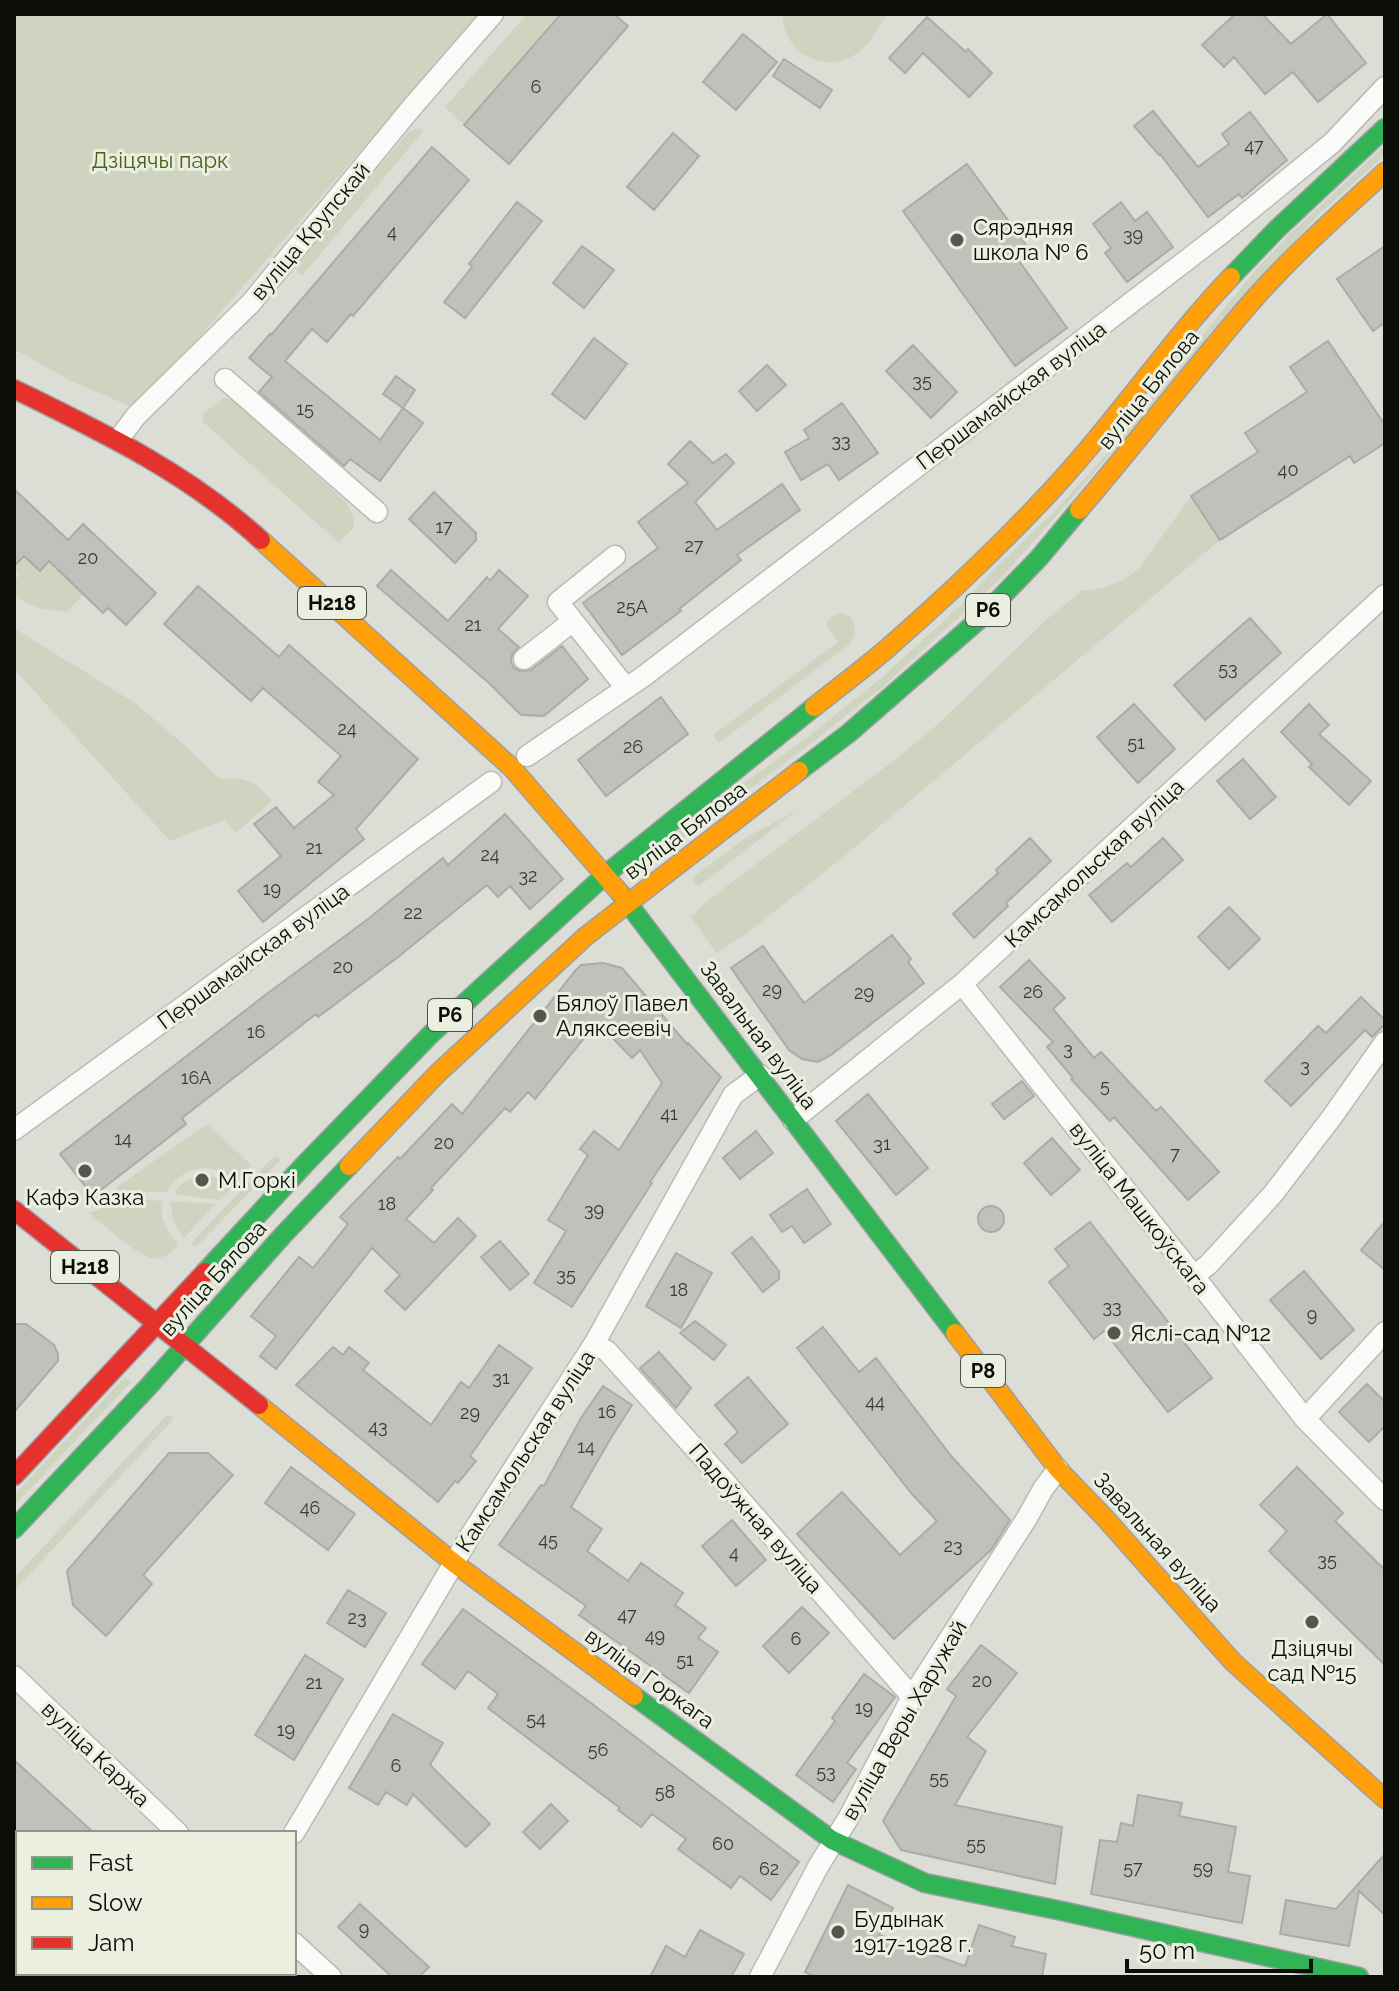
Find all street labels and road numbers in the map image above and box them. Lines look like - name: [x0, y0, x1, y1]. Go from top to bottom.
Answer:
- street label: вуліца Крупскай: [245, 157, 375, 305]
- street label: Першамайская вуліца: [911, 315, 1111, 475]
- street label: вуліца Бялова: [1092, 324, 1204, 454]
- road number: Н218: [298, 587, 366, 619]
- road number: Р6: [966, 594, 1010, 626]
- street label: Камсамольская вуліца: [999, 773, 1189, 953]
- street label: вуліца Бялова: [619, 776, 751, 884]
- street label: Першамайская вуліца: [152, 878, 354, 1034]
- street label: Завальная вуліца: [695, 956, 823, 1114]
- road number: Р6: [428, 999, 472, 1031]
- street label: вуліца Машкоўскага: [1065, 1117, 1215, 1299]
- street label: вуліца Бялова: [154, 1215, 272, 1341]
- road number: Н218: [51, 1251, 119, 1283]
- street label: Камсамольская вуліца: [450, 1345, 600, 1557]
- road number: Р8: [961, 1355, 1005, 1387]
- street label: Падоўжная вуліца: [684, 1438, 828, 1598]
- street label: Завальная вуліца: [1089, 1467, 1227, 1617]
- street label: вуліца Веры Харужай: [836, 1615, 972, 1825]
- street label: вуліца Горкага: [580, 1622, 720, 1734]
- street label: вуліца Каржа: [37, 1696, 155, 1812]

